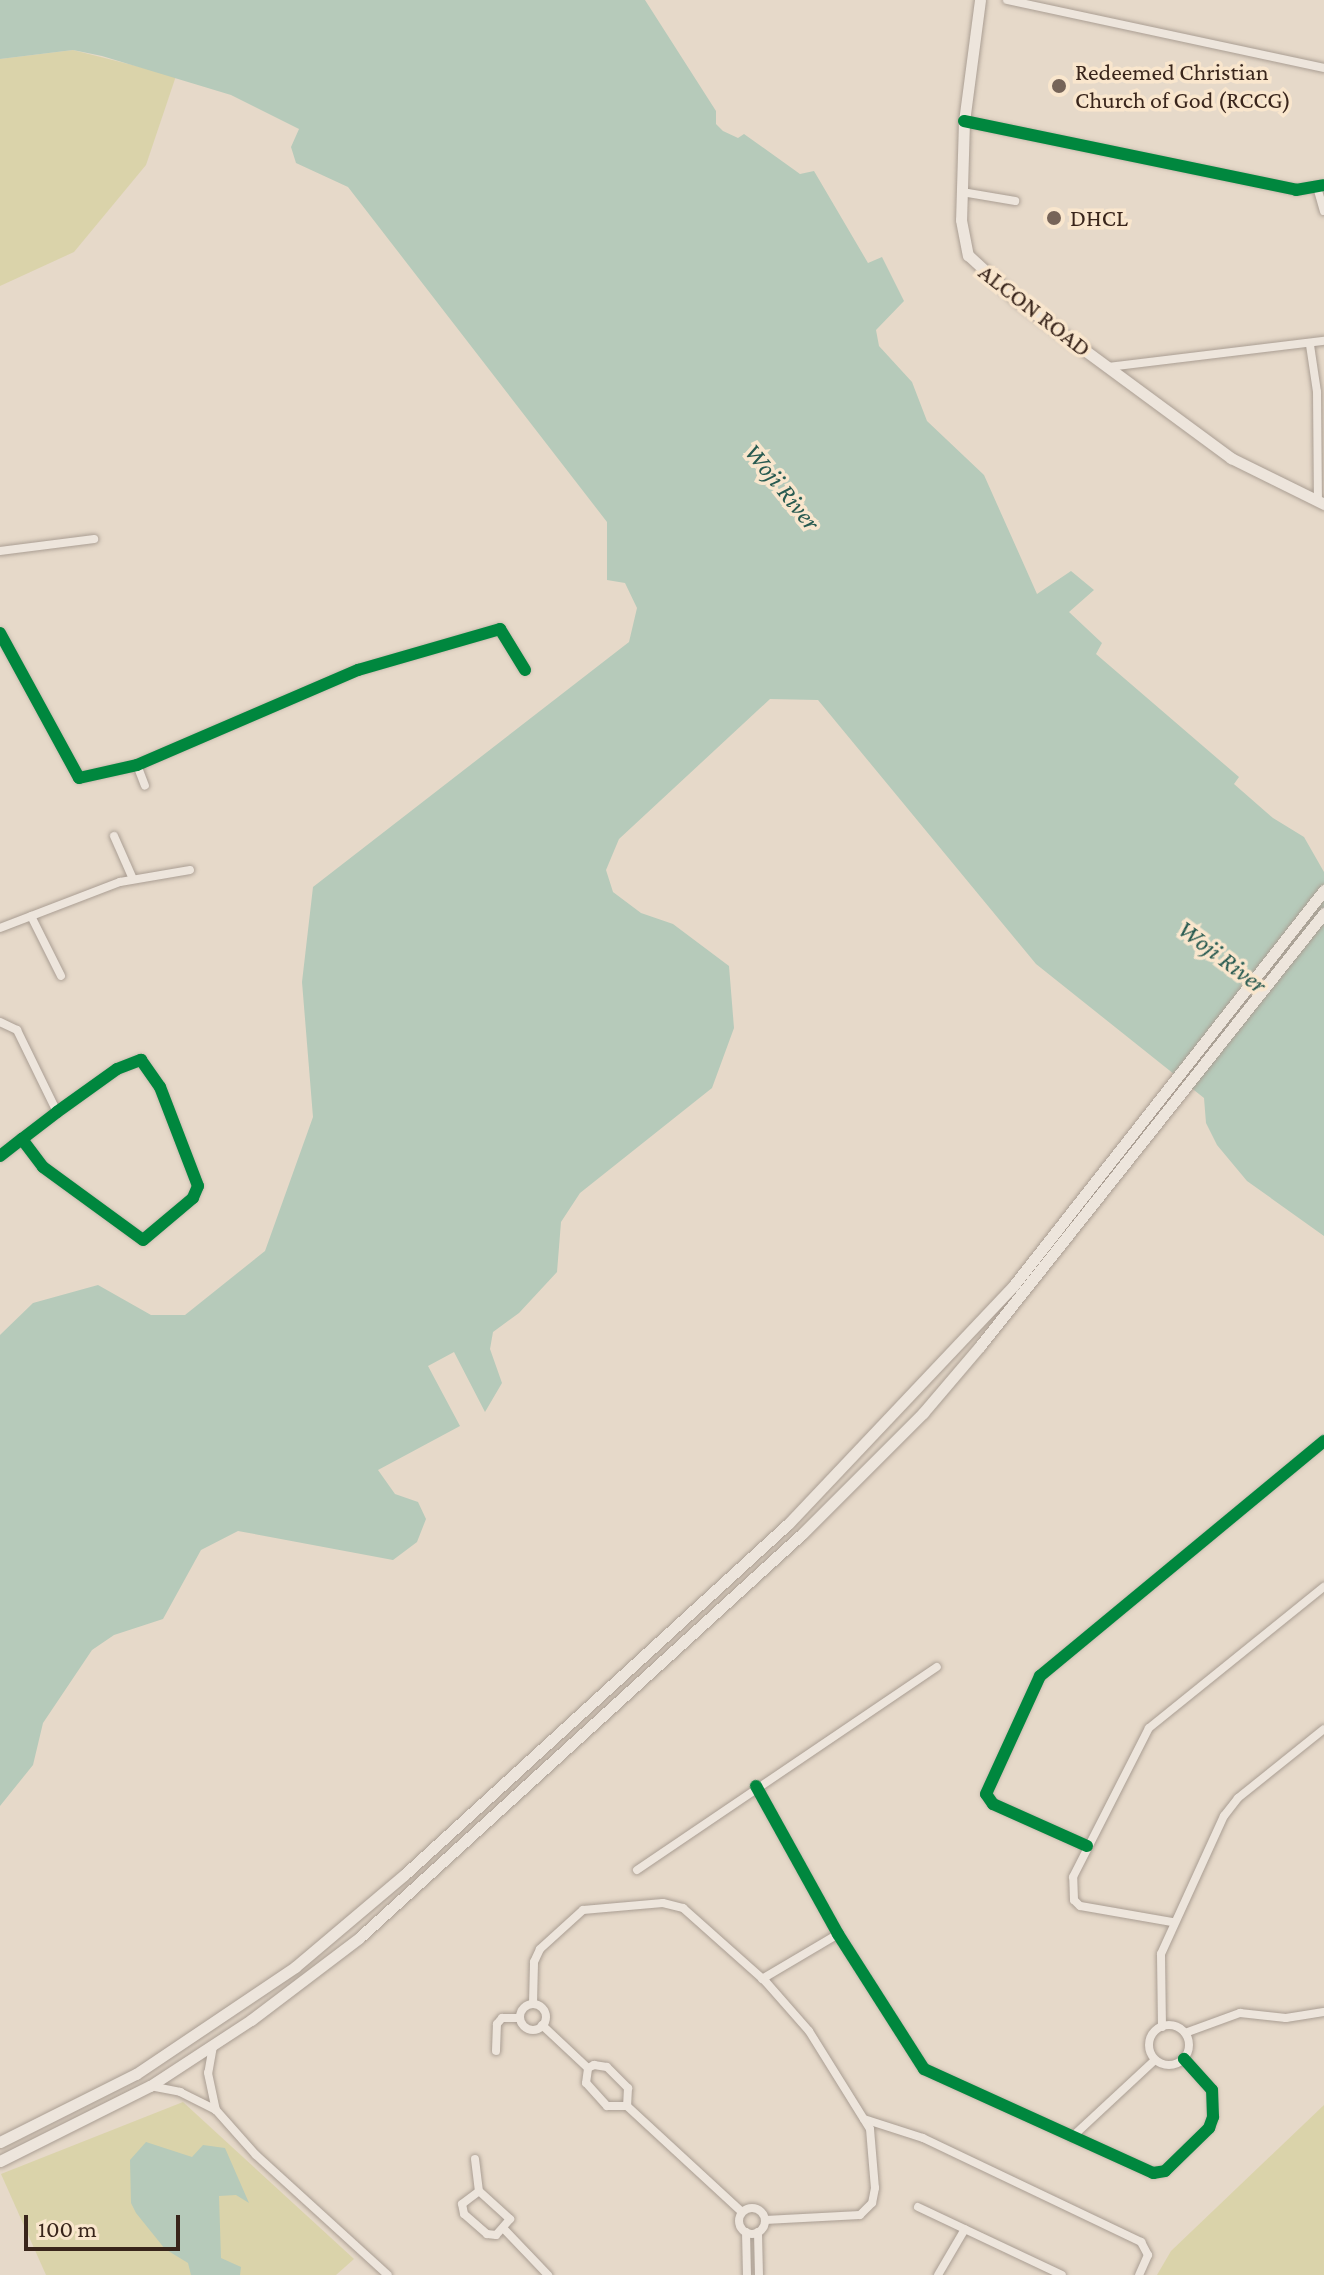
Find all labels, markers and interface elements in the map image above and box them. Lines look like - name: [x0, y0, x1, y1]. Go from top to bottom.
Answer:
- place label: Redeemed Christian Church of God (RCCG): [1075, 58, 1291, 114]
- marker: Redeemed Christian Church of God (RCCG): [1050, 77, 1068, 95]
- place label: DHCL: [1070, 204, 1128, 232]
- marker: DHCL: [1045, 209, 1063, 227]
- street label: ALCON ROAD: [973, 257, 1097, 363]
- water label: Woji River: [737, 437, 827, 537]
- water label: Woji River: [1171, 913, 1273, 1001]
- scale bar: [28, 2199, 184, 2249]
- text: 100 m: [38, 2215, 97, 2242]

